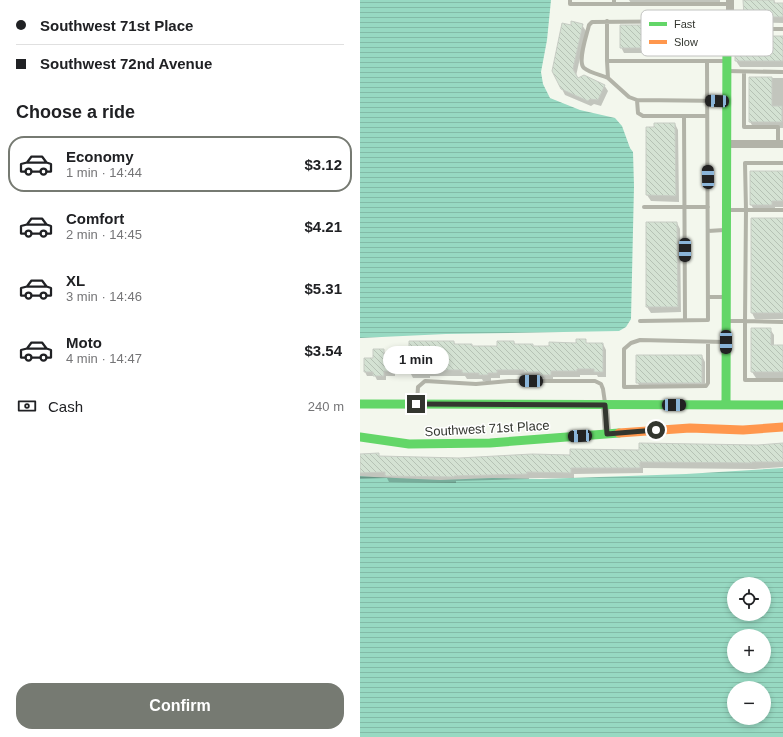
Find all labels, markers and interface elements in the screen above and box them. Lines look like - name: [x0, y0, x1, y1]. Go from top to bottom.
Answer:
- legend: [641, 10, 773, 56]
- text: Southwest 71st Place: [40, 17, 193, 34]
- text: Fast: [674, 18, 695, 30]
- text: Slow: [674, 36, 698, 48]
- text: Southwest 72nd Avenue: [40, 55, 212, 72]
- car: [705, 95, 729, 107]
- text: Choose a ride: [16, 102, 135, 122]
- icon: car: [18, 146, 54, 182]
- text: Economy: [66, 148, 134, 165]
- text: $3.12: [304, 156, 342, 173]
- text: 1 min · 14:44: [66, 165, 142, 180]
- car: [702, 165, 714, 189]
- icon: car: [18, 208, 54, 244]
- text: Comfort: [66, 210, 124, 227]
- text: $4.21: [304, 218, 342, 235]
- text: 2 min · 14:45: [66, 227, 142, 242]
- car: [679, 238, 691, 262]
- icon: car: [18, 270, 54, 306]
- text: XL: [66, 272, 85, 289]
- text: $5.31: [304, 280, 342, 297]
- text: 3 min · 14:46: [66, 289, 142, 304]
- car: [720, 330, 732, 354]
- icon: car: [18, 332, 54, 368]
- text: Moto: [66, 334, 102, 351]
- text: $3.54: [304, 342, 342, 359]
- callout: 1 min: [383, 346, 449, 374]
- text: 4 min · 14:47: [66, 351, 142, 366]
- text: 1 min: [399, 352, 433, 367]
- car: [519, 375, 543, 387]
- icon: cash: [16, 395, 38, 417]
- route end: [407, 395, 425, 413]
- text: Cash: [48, 398, 83, 415]
- text: 240 m: [308, 399, 344, 414]
- car: [662, 399, 686, 411]
- street label: Southwest 71st Place: [424, 418, 550, 439]
- route start: [647, 421, 665, 439]
- car: [568, 429, 592, 443]
- map controls: [727, 577, 771, 725]
- button: locate: [727, 577, 771, 621]
- button: +: [727, 629, 771, 673]
- button: −: [727, 681, 771, 725]
- button: Confirm: [16, 683, 344, 729]

